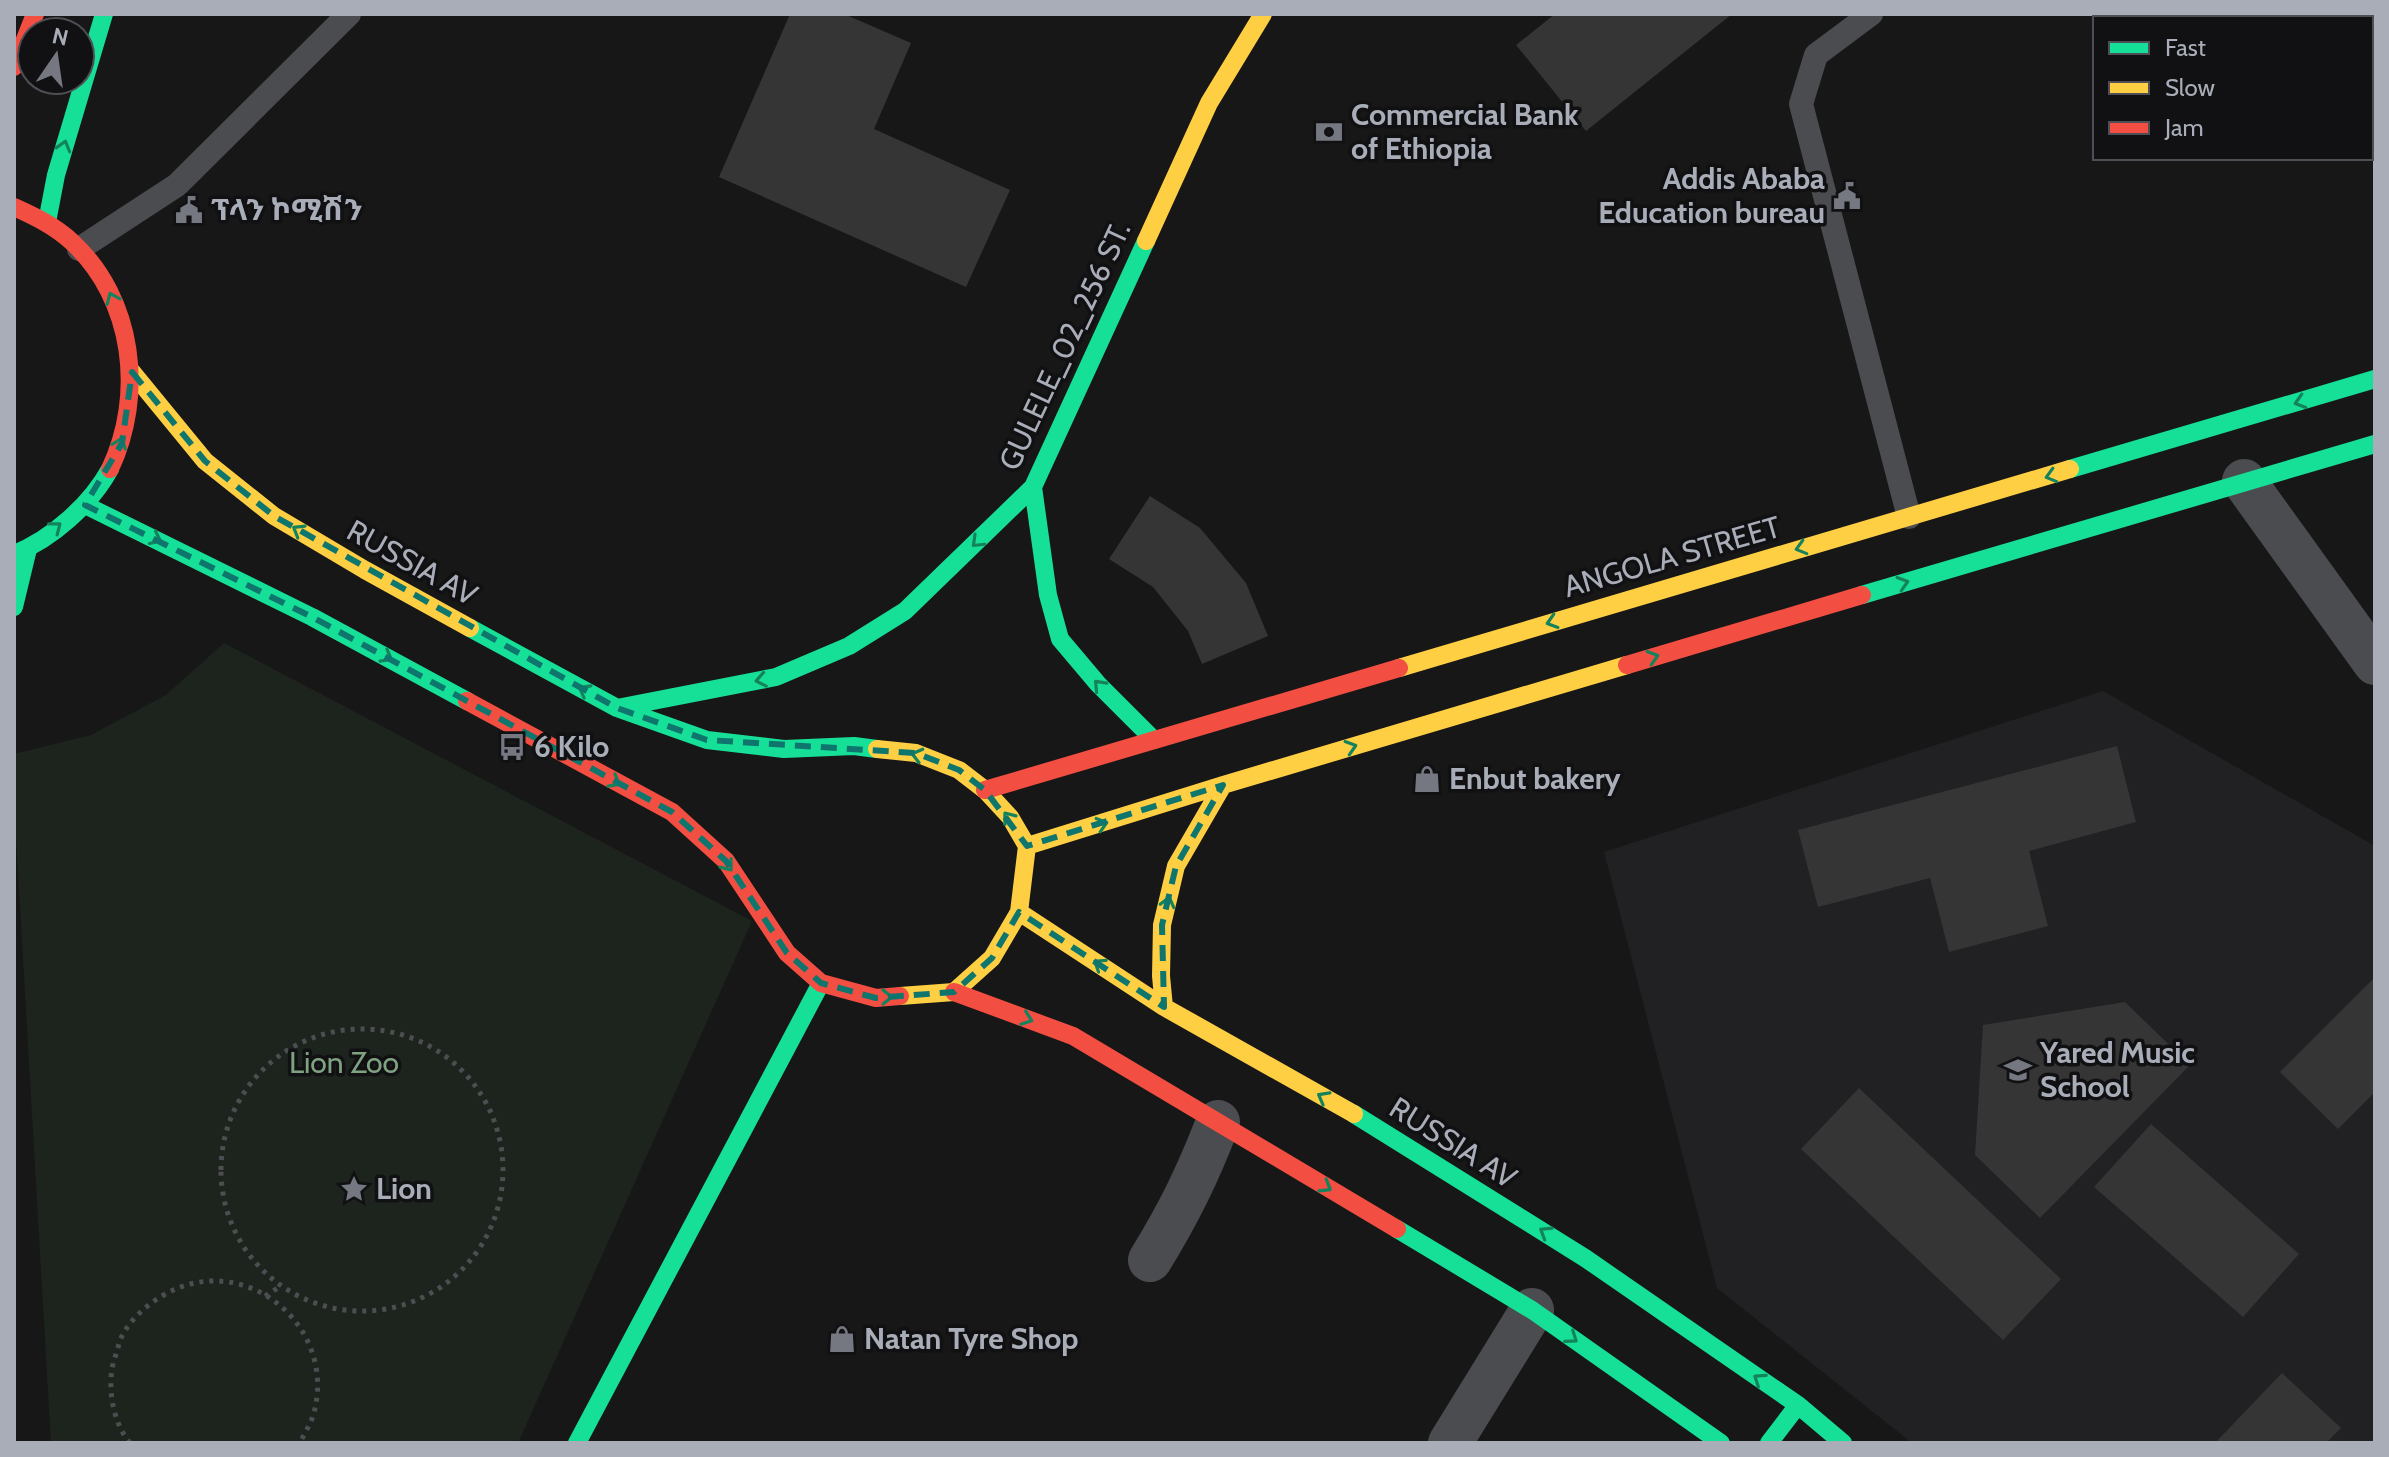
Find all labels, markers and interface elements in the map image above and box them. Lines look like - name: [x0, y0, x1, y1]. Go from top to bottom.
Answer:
- north arrow: [16, 16, 96, 96]
- legend: [2093, 16, 2373, 160]
- text: N: [50, 22, 71, 52]
- text: Fast: [2165, 33, 2206, 62]
- text: Slow: [2165, 73, 2215, 102]
- place label: Commercial Bank of Ethiopia: [1351, 96, 1579, 167]
- text: Jam: [2164, 113, 2203, 142]
- bank icon: Commercial Bank of Ethiopia: [1314, 117, 1344, 147]
- one-way arrow: [55, 140, 71, 154]
- place label: Addis Ababa Education bureau: [1598, 160, 1825, 231]
- public building icon: Addis Ababa Education bureau: [1832, 181, 1862, 211]
- place label: ፕላን ኮሚሽን: [211, 191, 363, 228]
- public building icon: ፕላን ኮሚሽን: [174, 195, 204, 225]
- street label: GULELE_02_256 ST.: [991, 216, 1138, 476]
- one-way arrow: [105, 291, 121, 306]
- one-way arrow: [2294, 393, 2308, 409]
- one-way arrow: [111, 437, 127, 451]
- one-way arrow: [2045, 467, 2059, 483]
- street label: ANGOLA STREET: [1559, 508, 1785, 605]
- street label: RUSSIA AV: [341, 512, 484, 614]
- one-way arrow: [47, 522, 62, 537]
- one-way arrow: [292, 524, 307, 540]
- one-way arrow: [147, 529, 162, 544]
- one-way arrow: [972, 533, 986, 547]
- one-way arrow: [1795, 539, 1809, 555]
- one-way arrow: [1895, 576, 1909, 592]
- one-way arrow: [1546, 613, 1559, 629]
- one-way arrow: [378, 647, 393, 663]
- one-way arrow: [1646, 650, 1660, 666]
- one-way arrow: [755, 671, 768, 688]
- one-way arrow: [1094, 680, 1109, 694]
- one-way arrow: [578, 684, 592, 700]
- place label: 6 Kilo: [534, 728, 609, 765]
- bus stop icon: 6 Kilo: [497, 732, 527, 762]
- one-way arrow: [1343, 740, 1357, 756]
- one-way arrow: [910, 748, 924, 765]
- place label: Enbut bakery: [1449, 760, 1622, 797]
- shop icon: Enbut bakery: [1412, 764, 1442, 794]
- one-way arrow: [607, 772, 621, 787]
- one-way arrow: [1003, 811, 1017, 826]
- one-way arrow: [1095, 817, 1108, 833]
- one-way arrow: [718, 857, 732, 872]
- one-way arrow: [1158, 895, 1175, 909]
- one-way arrow: [1093, 959, 1108, 974]
- one-way arrow: [881, 988, 893, 1006]
- one-way arrow: [1019, 1010, 1033, 1026]
- place label: Yared Music School: [2039, 1034, 2195, 1105]
- park label: Lion Zoo: [289, 1044, 399, 1081]
- school or university icon: Yared Music School: [2003, 1055, 2033, 1085]
- street label: RUSSIA AV: [1383, 1089, 1524, 1197]
- one-way arrow: [1317, 1091, 1331, 1106]
- place label: Lion: [376, 1170, 432, 1207]
- place icon: Lion: [339, 1174, 369, 1204]
- one-way arrow: [1317, 1177, 1332, 1193]
- one-way arrow: [1539, 1227, 1553, 1242]
- place label: Natan Tyre Shop: [864, 1320, 1078, 1357]
- shop icon: Natan Tyre Shop: [827, 1324, 857, 1354]
- one-way arrow: [1563, 1328, 1577, 1343]
- one-way arrow: [1754, 1373, 1768, 1388]

